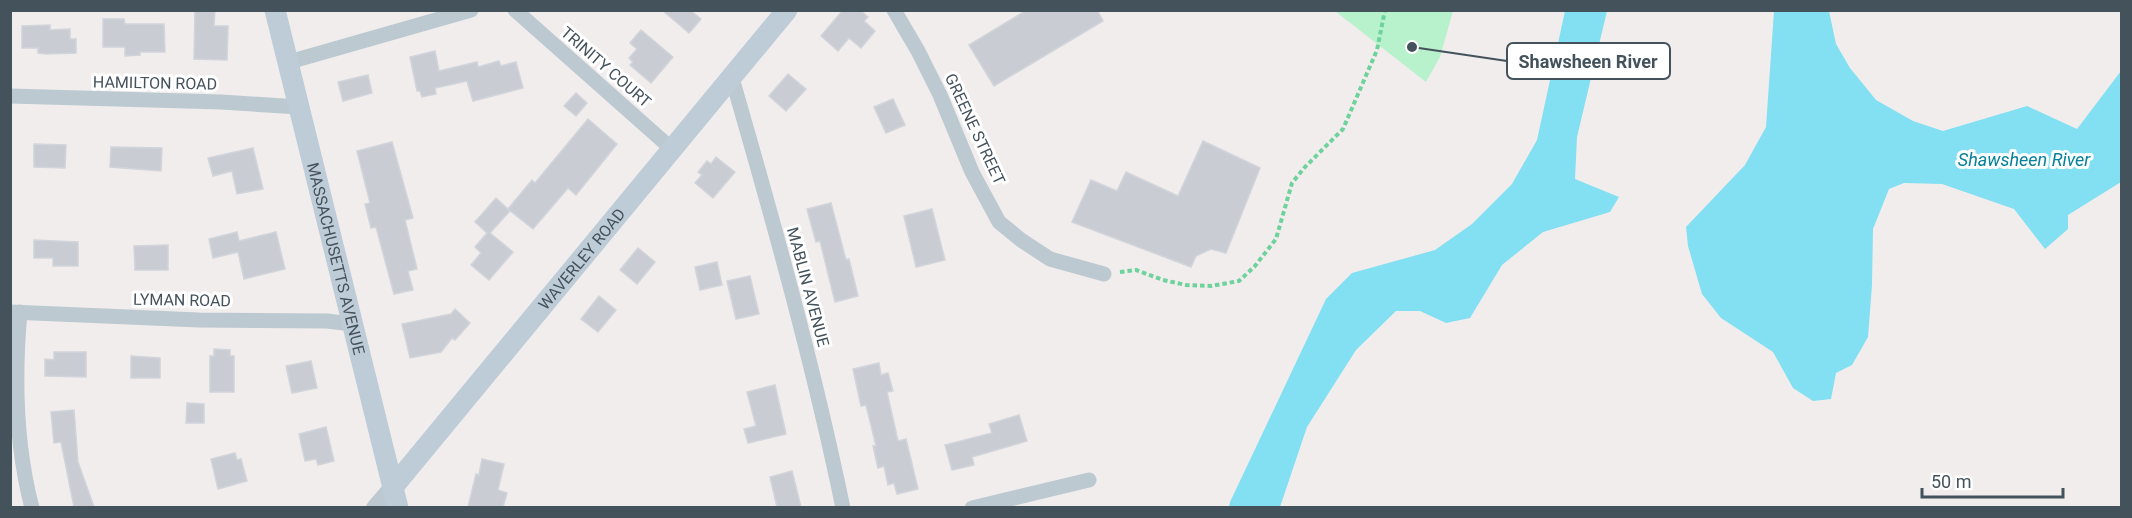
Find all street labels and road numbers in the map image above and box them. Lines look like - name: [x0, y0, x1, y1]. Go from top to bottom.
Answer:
- street label: TRINITY COURT: [557, 23, 655, 112]
- street label: GREENE STREET: [941, 71, 1009, 188]
- street label: HAMILTON ROAD: [93, 72, 217, 94]
- street label: MASSACHUSETTS AVENUE: [303, 160, 369, 357]
- street label: WAVERLEY ROAD: [534, 204, 629, 313]
- street label: MABLIN AVENUE: [783, 225, 833, 349]
- street label: LYMAN ROAD: [133, 290, 231, 310]

